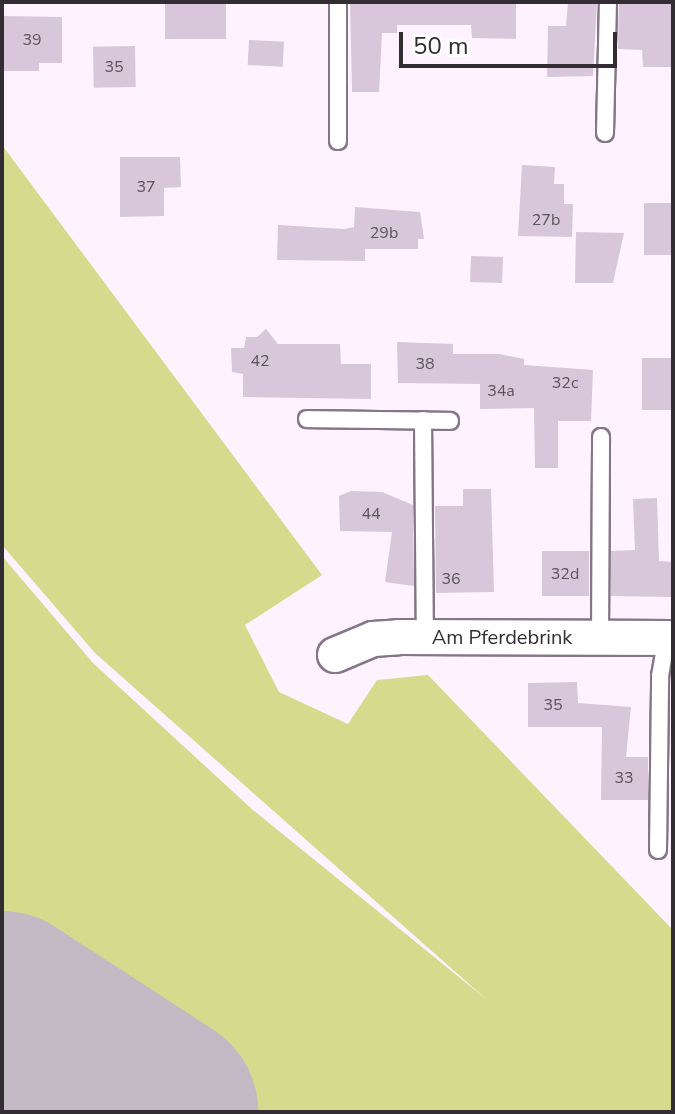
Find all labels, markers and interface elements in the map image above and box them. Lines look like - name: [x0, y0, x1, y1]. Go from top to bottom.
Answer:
- scale bar: [403, 16, 621, 66]
- house number: 39: [22, 30, 42, 50]
- text: 50 m: [413, 30, 469, 62]
- house number: 35: [104, 57, 124, 77]
- house number: 37: [136, 177, 156, 197]
- house number: 27b: [532, 210, 560, 230]
- house number: 29b: [370, 223, 398, 243]
- house number: 42: [250, 351, 270, 371]
- house number: 38: [415, 354, 435, 374]
- house number: 32c: [552, 373, 578, 393]
- house number: 34a: [487, 381, 515, 401]
- house number: 44: [361, 504, 381, 524]
- house number: 32d: [551, 564, 579, 584]
- house number: 36: [441, 569, 461, 589]
- street label: Am Pferdebrink: [432, 625, 572, 649]
- house number: 35: [543, 695, 563, 715]
- house number: 33: [614, 768, 634, 788]

